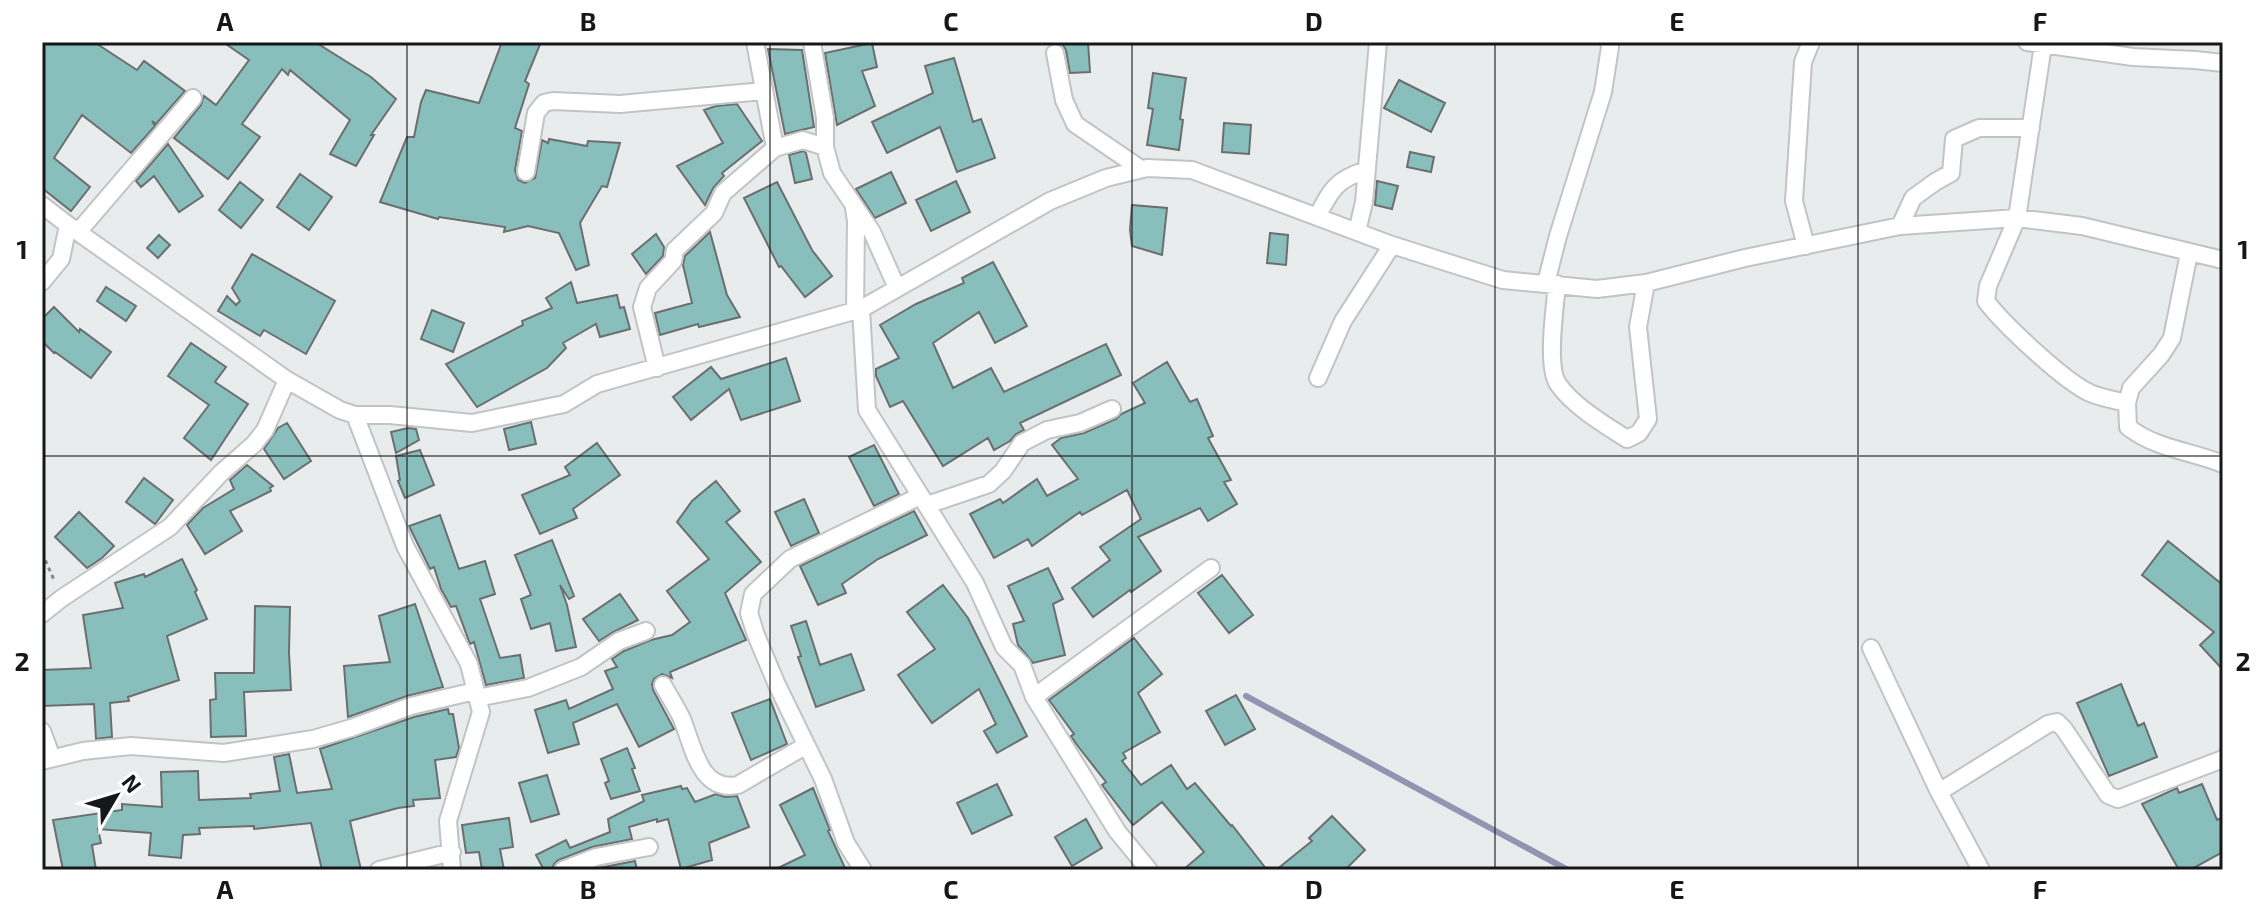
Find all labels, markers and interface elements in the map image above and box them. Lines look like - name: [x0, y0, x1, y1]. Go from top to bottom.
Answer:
- text: A: [217, 5, 234, 36]
- text: B: [580, 5, 596, 36]
- text: C: [943, 5, 959, 36]
- text: D: [1305, 5, 1323, 36]
- text: E: [1669, 5, 1685, 36]
- text: F: [2033, 5, 2047, 36]
- text: 1: [16, 233, 28, 264]
- text: 1: [2237, 233, 2249, 264]
- text: 2: [14, 645, 30, 676]
- text: 2: [2235, 645, 2251, 676]
- north arrow: [76, 756, 156, 836]
- text: N: [117, 769, 148, 797]
- text: A: [217, 873, 234, 904]
- text: B: [580, 873, 596, 904]
- text: C: [943, 873, 959, 904]
- text: D: [1305, 873, 1323, 904]
- text: E: [1669, 873, 1685, 904]
- text: F: [2033, 873, 2047, 904]

